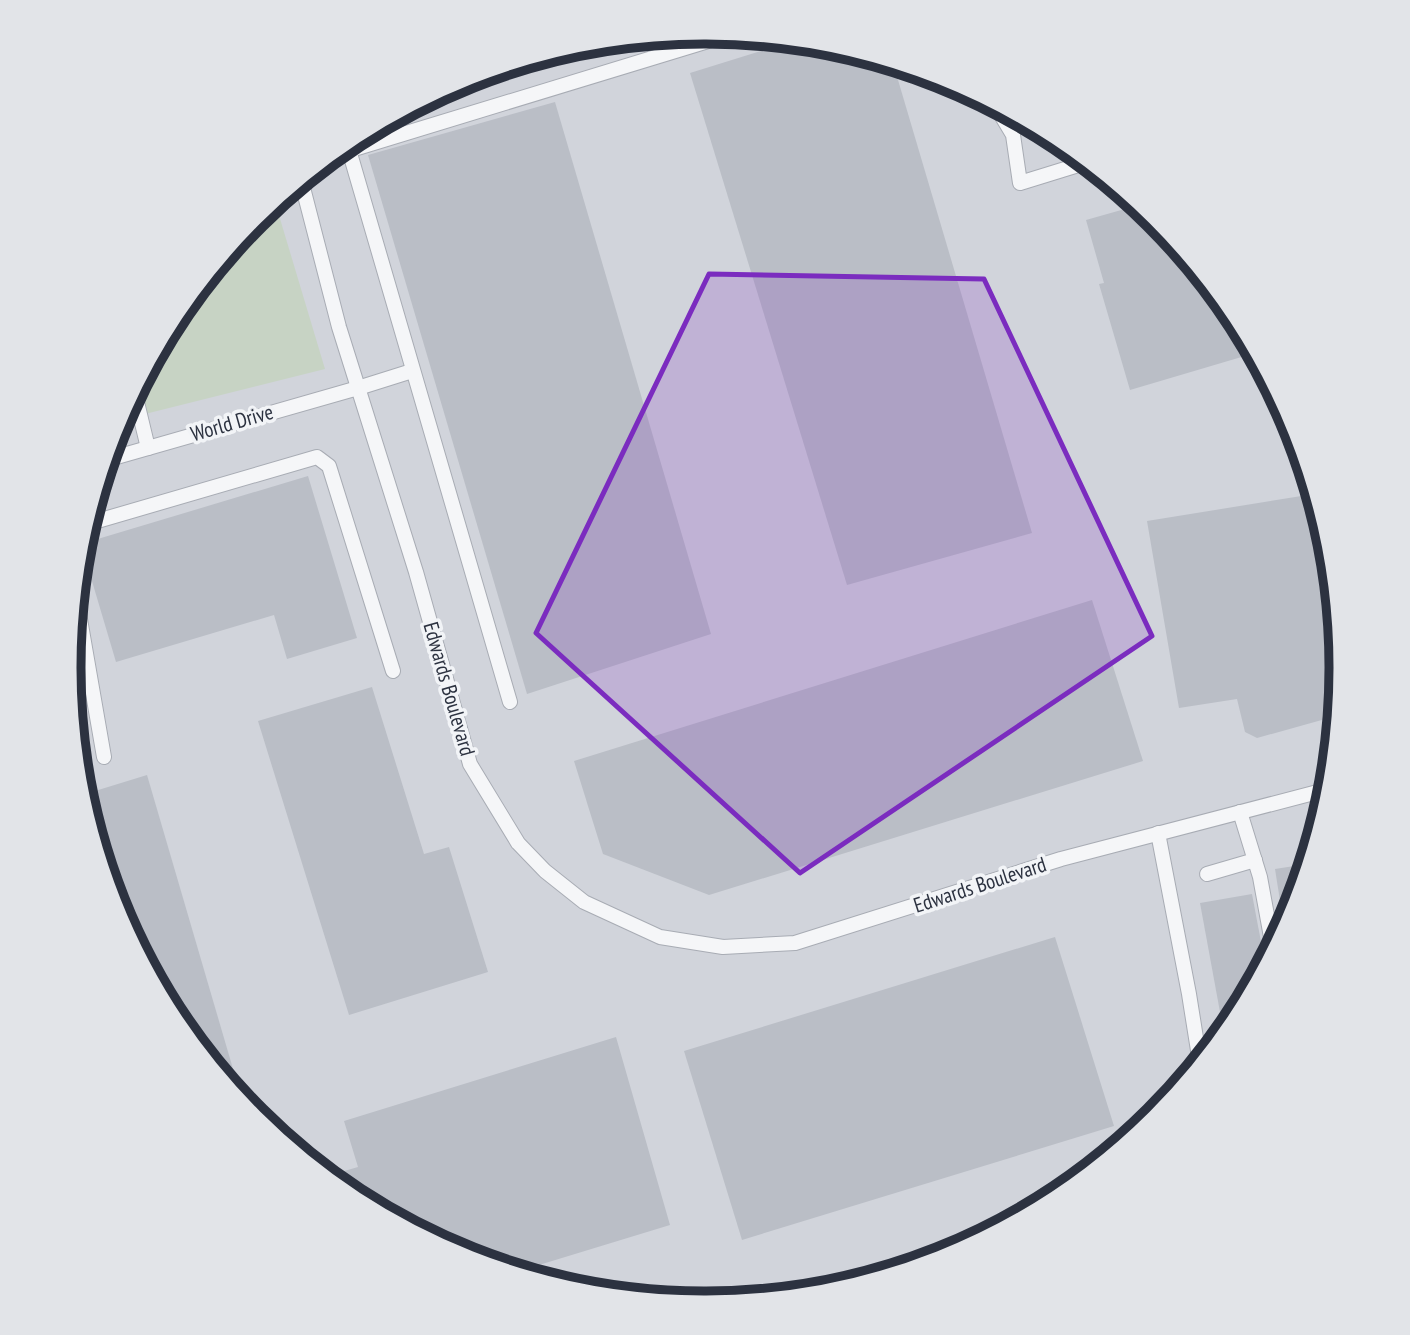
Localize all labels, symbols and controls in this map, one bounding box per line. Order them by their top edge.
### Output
street label: World Drive [187,398,276,447]
street label: Edwards Boulevard [417,619,481,759]
street label: Edwards Boulevard [910,850,1050,919]

